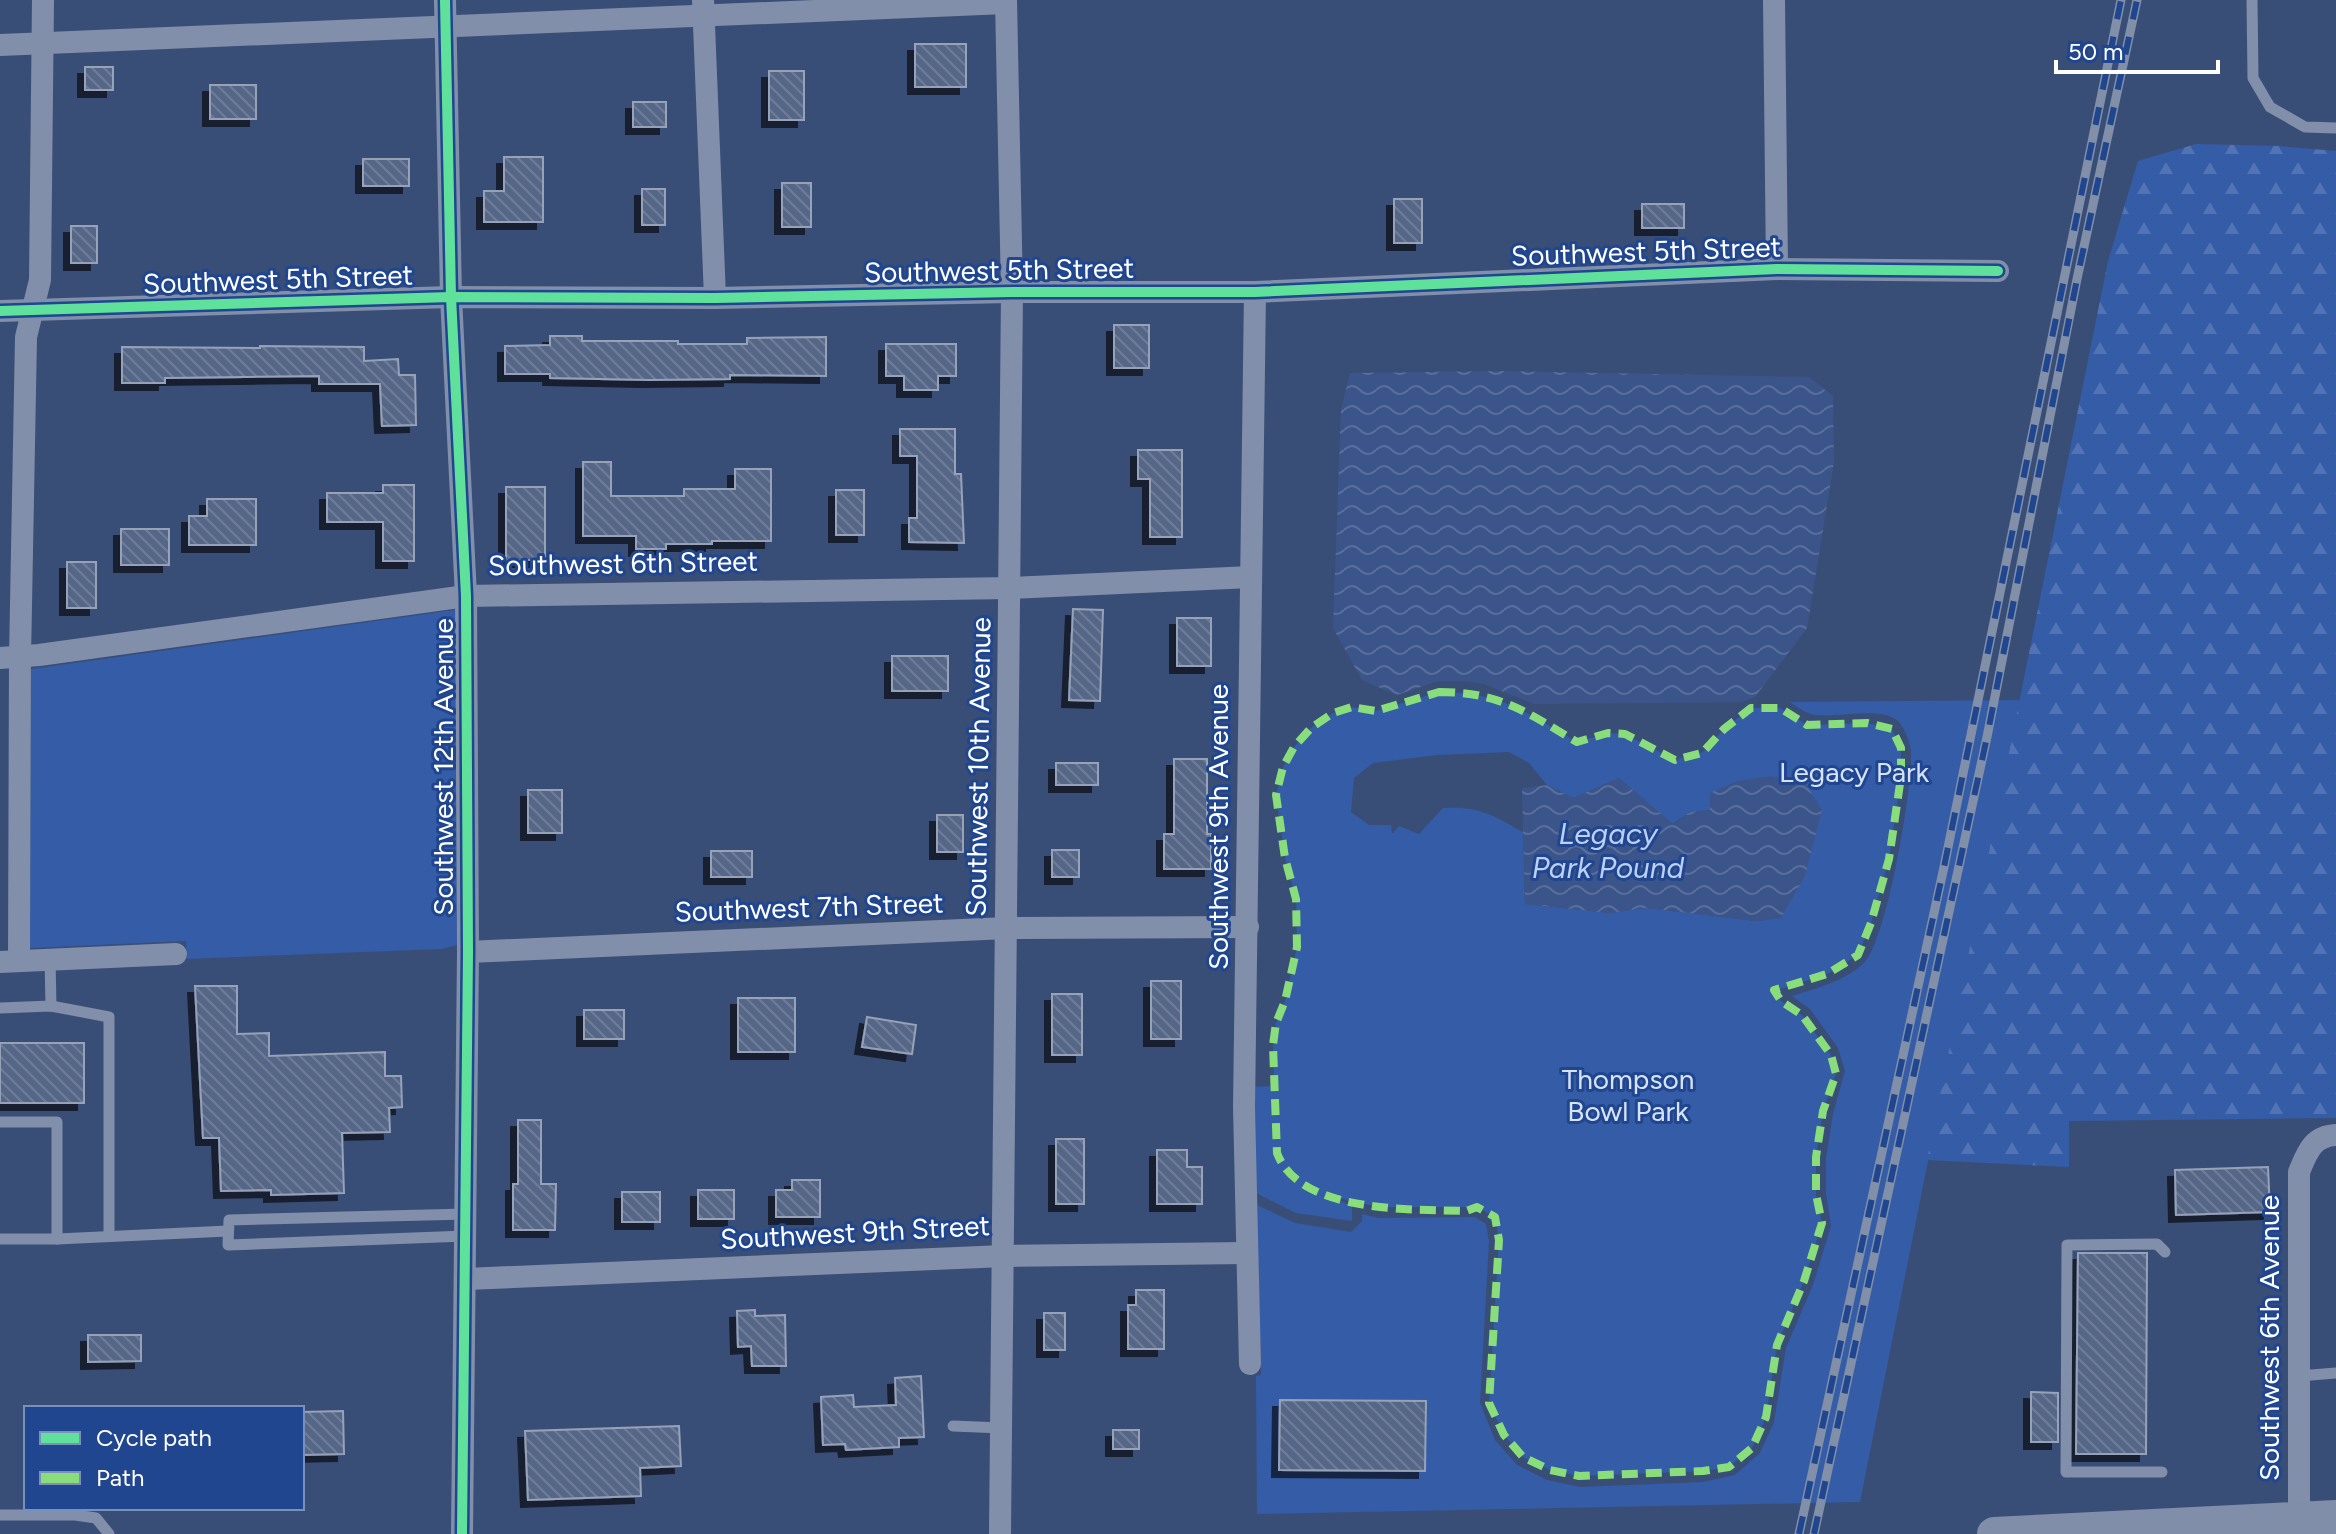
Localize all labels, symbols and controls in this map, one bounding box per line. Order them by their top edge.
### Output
scale bar [2056,24,2218,74]
text: 50 m [2068,37,2124,66]
street label: Southwest 5th Street [1510,229,1782,273]
street label: Southwest 5th Street [864,251,1134,289]
street label: Southwest 5th Street [142,257,414,301]
street label: Southwest 6th Street [488,544,758,582]
street label: Southwest 10th Avenue [958,617,998,917]
street label: Southwest 12th Avenue [426,618,460,916]
street label: Southwest 9th Avenue [1201,684,1235,970]
park label: Legacy Park [1779,755,1930,789]
water label: Legacy Park Pound [1532,815,1685,886]
street label: Southwest 7th Street [674,885,944,929]
park label: Thompson Bowl Park [1562,1062,1694,1128]
street label: Southwest 6th Avenue [2252,1195,2286,1481]
street label: Southwest 9th Street [719,1208,991,1256]
legend [24,1406,304,1510]
text: Cycle path [96,1423,212,1452]
text: Path [96,1463,144,1492]

